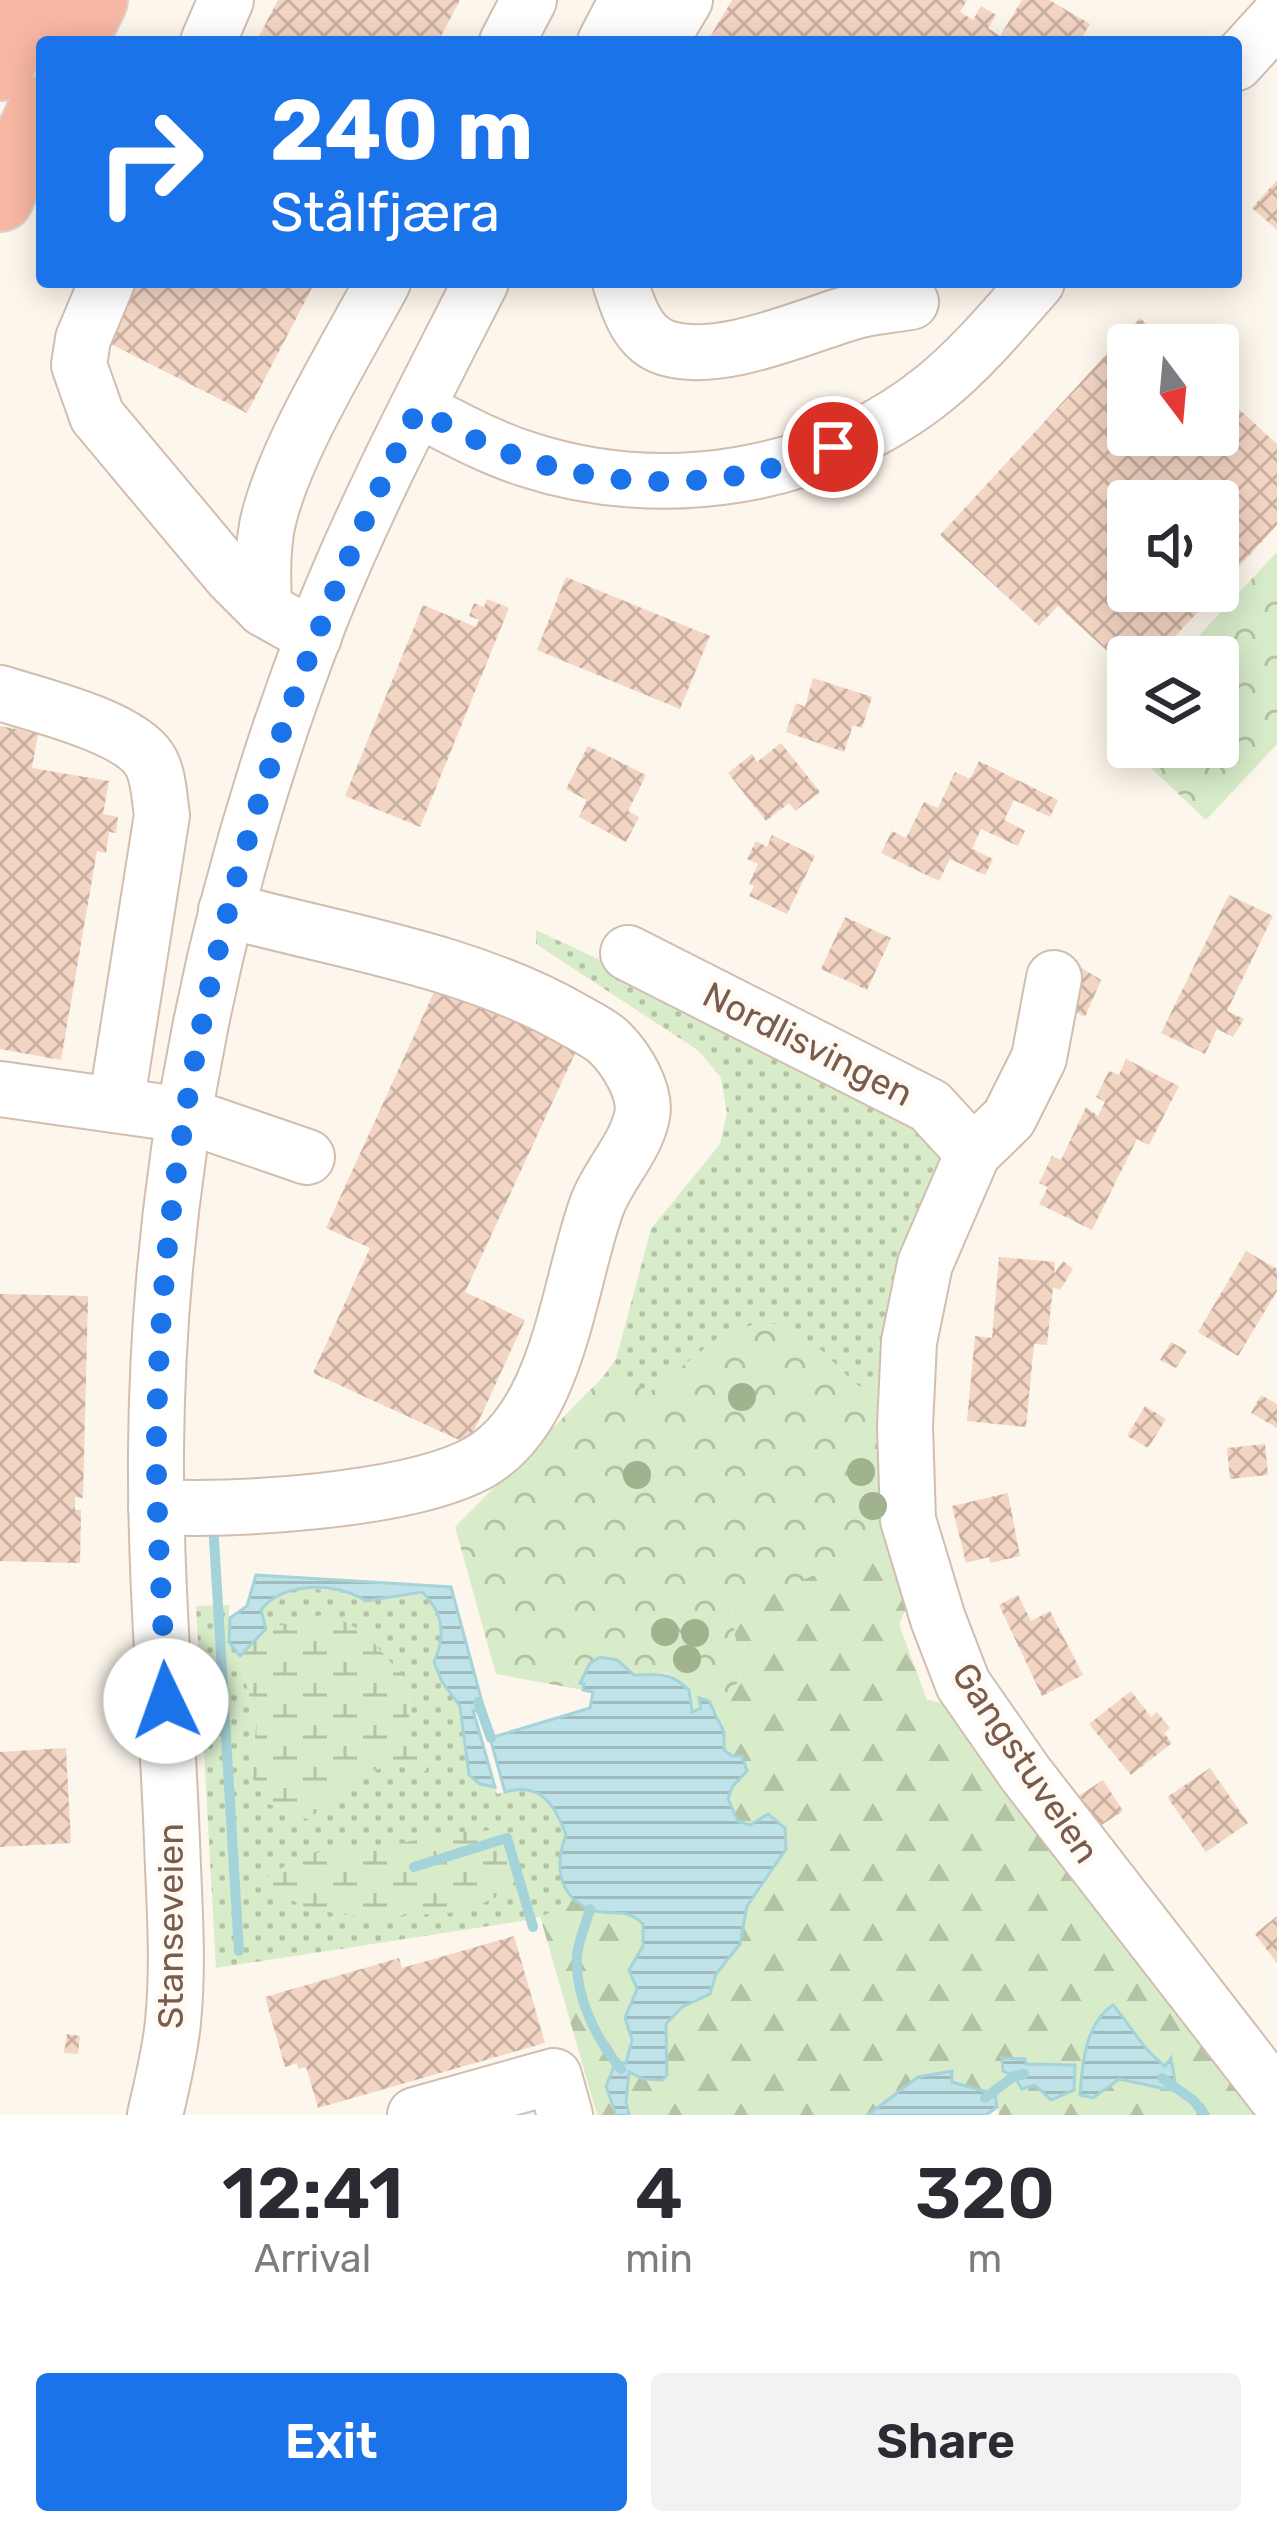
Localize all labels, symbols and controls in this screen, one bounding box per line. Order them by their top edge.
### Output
text: 240 m [270,80,534,180]
icon: right [72,84,228,240]
text: Stålfjæra [270,181,500,245]
north arrow [1107,324,1239,456]
map controls [1107,324,1239,768]
pin [782,396,884,498]
icon: arrive [800,414,866,480]
button: sound [1107,480,1239,612]
button: layers [1107,636,1239,768]
street label: Nordlisvingen [696,973,920,1115]
position arrow [103,1638,229,1764]
street label: Gangstuveien [943,1655,1109,1871]
street label: Stanseveien [149,1823,192,2029]
text: 12:41 [222,2151,403,2236]
text: 4 [635,2151,683,2236]
text: 320 [915,2151,1055,2236]
text: Arrival [254,2236,371,2282]
text: min [625,2236,693,2282]
text: m [968,2236,1002,2282]
button: Exit [36,2373,627,2511]
button: Share [651,2373,1241,2511]

